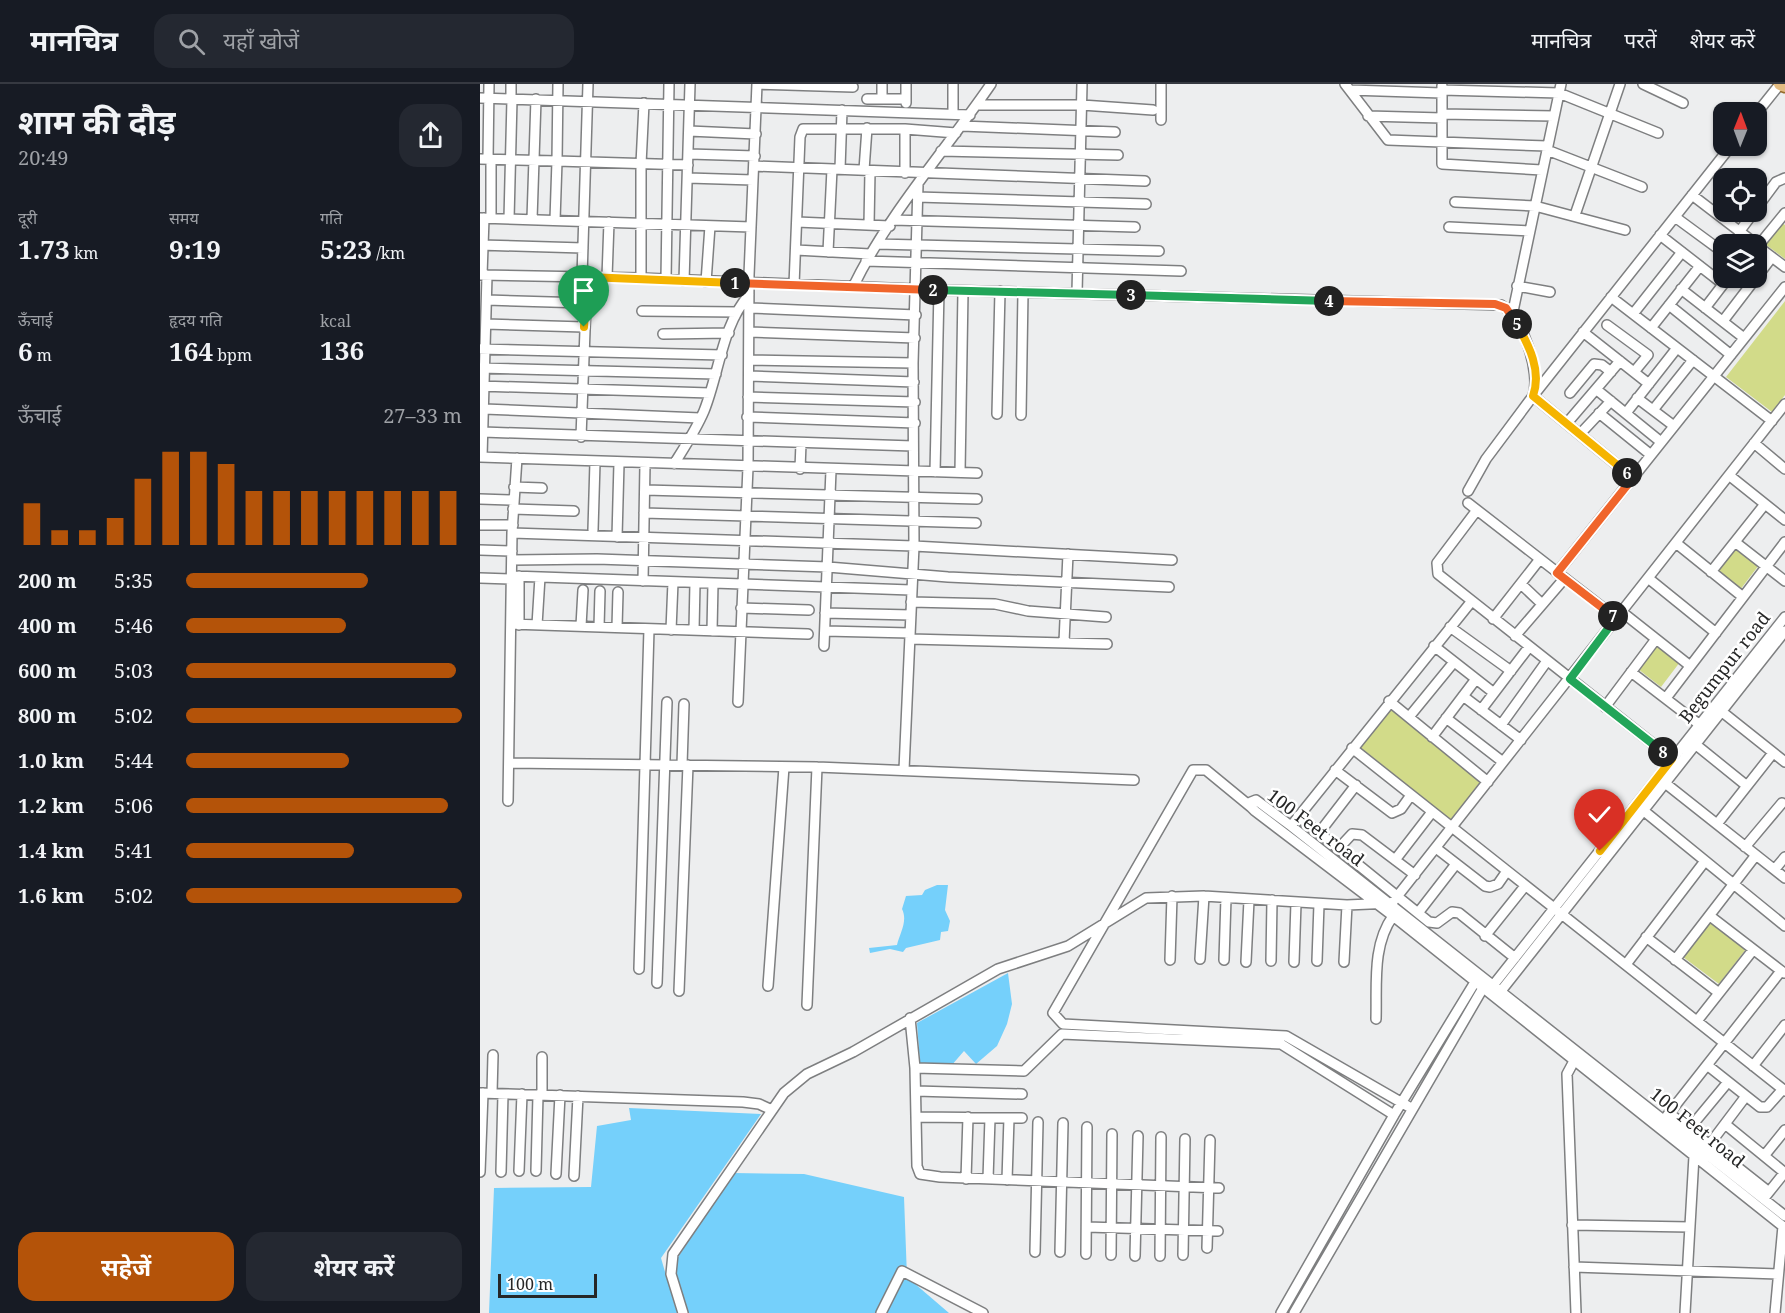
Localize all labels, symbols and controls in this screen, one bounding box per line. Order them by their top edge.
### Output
search box [154,14,574,68]
text: मानचित्र [30,21,118,59]
icon: search [175,25,208,58]
text: यहाँ खोजें [223,25,299,55]
text: मानचित्र [1531,26,1591,54]
text: परतें [1624,26,1657,54]
text: शेयर करें [1690,26,1755,54]
text: शाम की दौड़ [18,99,176,144]
north arrow [1713,102,1767,156]
map controls [1713,102,1767,288]
button: share [399,104,462,167]
text: 20:49 [18,144,68,171]
button: locate [1713,168,1767,222]
text: दूरी [18,207,37,229]
text: समय [169,207,199,229]
text: गति [320,207,342,229]
text: 1.73 [18,231,70,267]
text: 9:19 [169,231,221,267]
text: 5:23 [320,231,372,267]
button: layers [1713,234,1767,288]
text: km [70,242,98,264]
text: /km [372,242,405,264]
pin [558,265,609,327]
pin: 1 [720,268,750,298]
text: 1 [730,272,740,294]
icon: arrive [567,274,600,307]
pin: 2 [918,275,948,305]
text: 2 [928,279,938,301]
pin: 3 [1116,280,1146,310]
text: 3 [1126,284,1136,306]
pin: 4 [1314,286,1344,316]
text: 4 [1324,290,1334,312]
text: ऊँचाई [18,309,53,331]
text: हृदय गति [169,309,222,331]
pin: 5 [1502,309,1532,339]
text: kcal [320,310,351,332]
text: 5 [1512,313,1522,335]
text: 136 [320,332,364,368]
text: 6 [18,333,33,369]
text: 164 [169,333,213,369]
text: m [33,344,52,366]
text: bpm [213,344,252,366]
text: ऊँचाई [18,402,61,429]
text: 27–33 m [383,402,462,429]
pin: 6 [1612,458,1642,488]
text: 6 [1622,462,1632,484]
text: 200 m [18,567,77,594]
text: 5:35 [114,567,153,594]
pin: 7 [1598,601,1628,631]
text: 7 [1608,605,1618,627]
street label: Begumpur road [1673,606,1775,728]
text: 400 m [18,612,77,639]
text: 5:46 [114,612,153,639]
text: 600 m [18,657,77,684]
text: 5:03 [114,657,153,684]
text: 800 m [18,702,77,729]
text: 5:02 [114,702,153,729]
pin: 8 [1648,737,1678,767]
text: 8 [1658,741,1668,763]
text: 1.0 km [18,747,84,774]
text: 5:44 [114,747,153,774]
street label: 100 Feet road [1263,783,1369,871]
pin [1574,789,1625,851]
text: 1.2 km [18,792,84,819]
text: 5:06 [114,792,153,819]
icon: check [1583,798,1616,831]
text: 1.4 km [18,837,84,864]
text: 5:41 [114,837,153,864]
text: 1.6 km [18,882,84,909]
text: 5:02 [114,882,153,909]
street label: 100 Feet road [1646,1081,1750,1173]
button: सहेजें [18,1232,234,1301]
button: शेयर करें [246,1232,462,1301]
scale bar [498,1271,597,1298]
text: 100 m [507,1273,553,1295]

